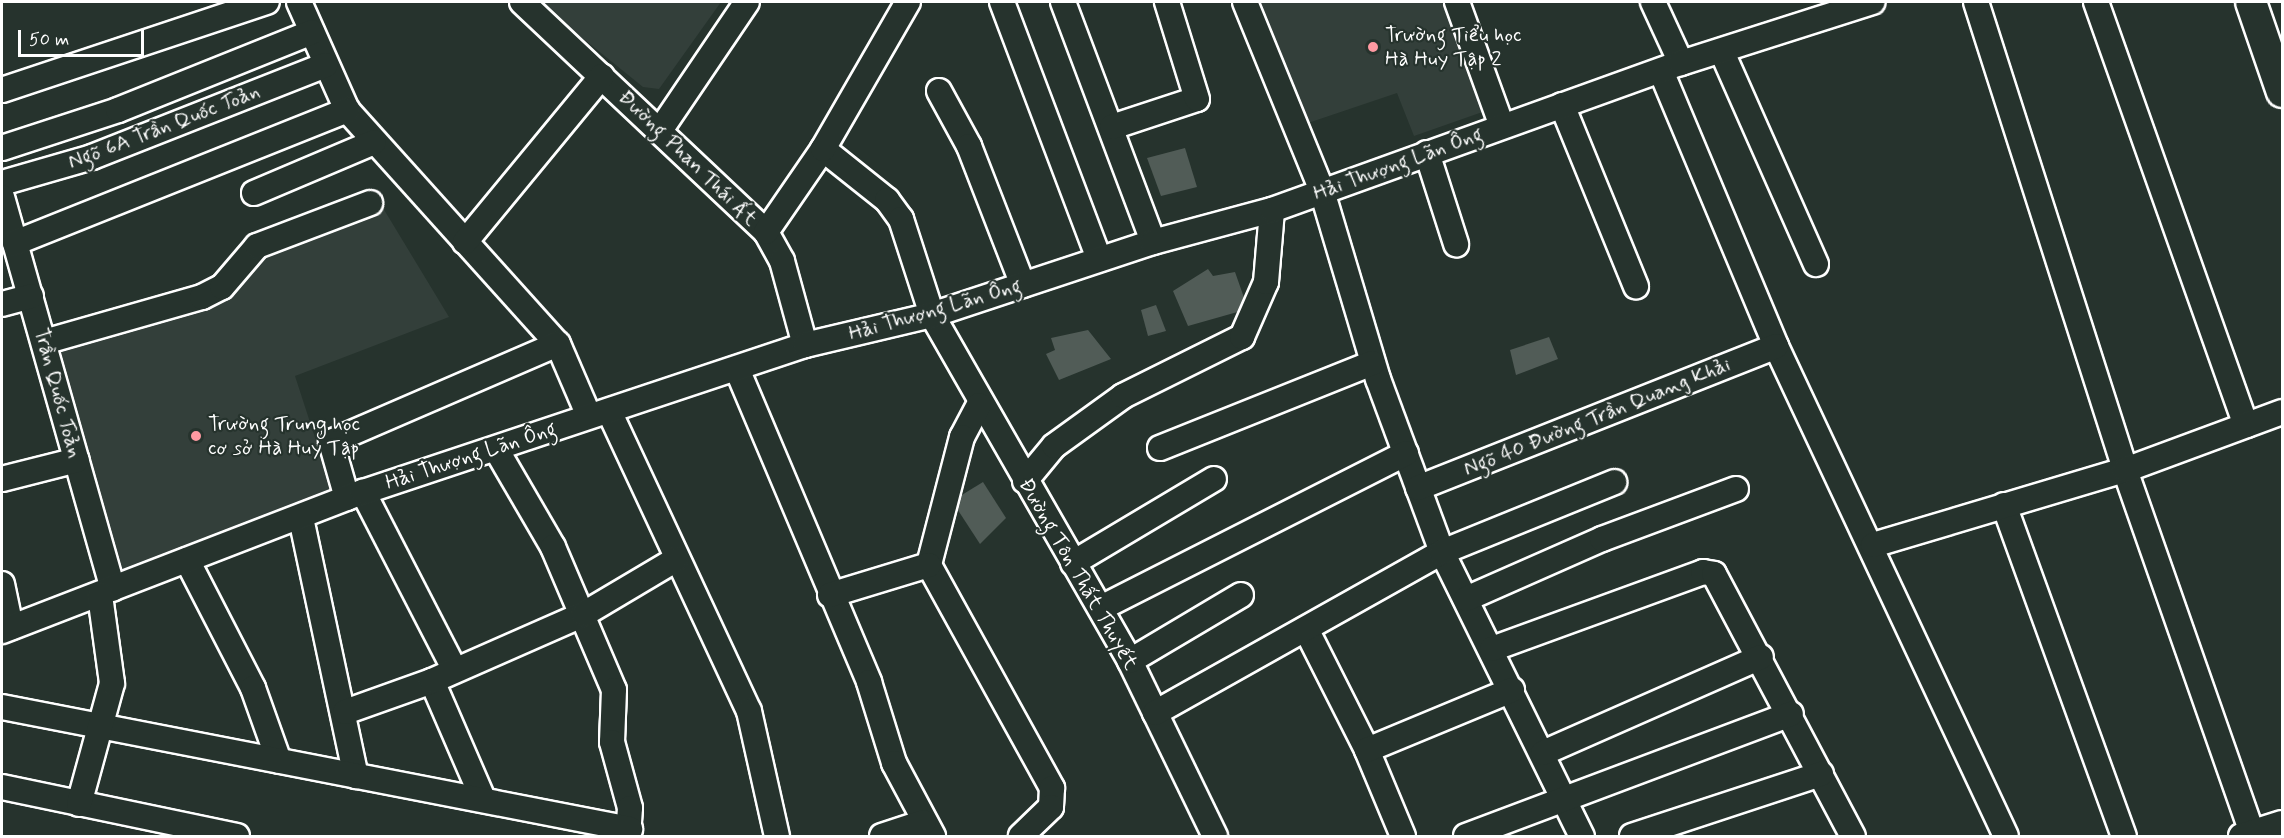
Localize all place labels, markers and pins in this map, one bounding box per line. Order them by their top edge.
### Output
place label: Trường Tiểu học Hà Huy Tập 2 [1385,22,1519,72]
marker: Trường Tiểu học Hà Huy Tập 2 [1366,40,1380,54]
place label: Trường Trung học cơ sở Hà Huy Tập [208,411,362,461]
marker: Trường Trung học cơ sở Hà Huy Tập [189,429,203,443]

